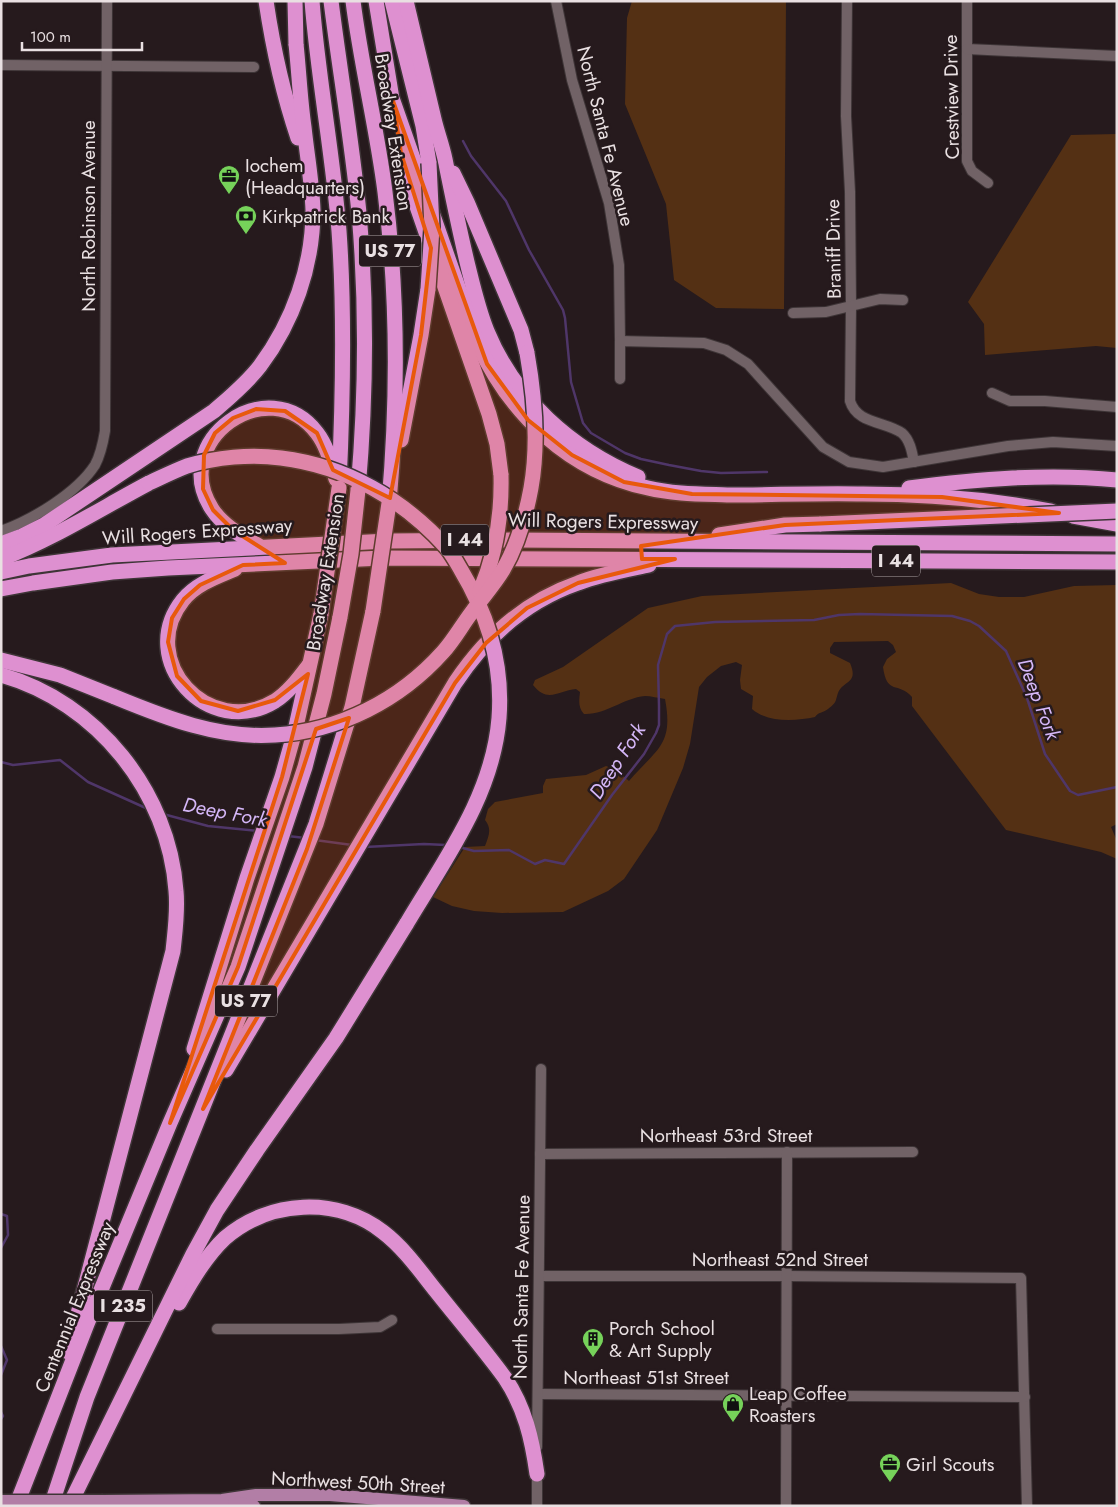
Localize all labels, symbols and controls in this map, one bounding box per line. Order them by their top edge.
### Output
scale bar [22,20,142,52]
text: 100 m [30,26,71,48]
street label: Crestview Drive [937,34,966,160]
street label: North Santa Fe Avenue [570,43,641,229]
street label: Broadway Extension [368,51,419,213]
street label: North Robinson Avenue [75,120,102,312]
place label: Iochem (Headquarters) [245,152,365,201]
office icon: Iochem (Headquarters) [217,164,241,195]
street label: Braniff Drive [819,199,848,299]
place label: Kirkpatrick Bank [262,203,390,230]
bank icon: Kirkpatrick Bank [234,204,258,235]
road number: US 77 [359,236,421,266]
street label: Broadway Extension [300,491,351,653]
street label: Will Rogers Expressway [508,506,699,537]
street label: Will Rogers Expressway [101,511,294,552]
road number: I 44 [441,524,489,556]
road number: I 44 [872,546,920,576]
water label: Deep Fork [1010,654,1068,745]
water label: Deep Fork [582,716,654,805]
water label: Deep Fork [180,790,271,835]
road number: US 77 [215,986,277,1016]
street label: Northeast 53rd Street [640,1122,813,1149]
street label: North Santa Fe Avenue [506,1194,537,1379]
street label: Centennial Expressway [28,1217,121,1397]
street label: Northeast 52nd Street [692,1246,869,1273]
road number: I 235 [94,1290,152,1322]
place label: Porch School & Art Supply [609,1315,715,1364]
building icon: Porch School & Art Supply [581,1327,605,1358]
street label: Northeast 51st Street [563,1364,729,1391]
place label: Leap Coffee Roasters [749,1380,847,1429]
shop icon: Leap Coffee Roasters [721,1392,745,1423]
place label: Girl Scouts [906,1451,995,1478]
office icon: Girl Scouts [878,1452,902,1483]
street label: Northwest 50th Street [270,1464,446,1501]

